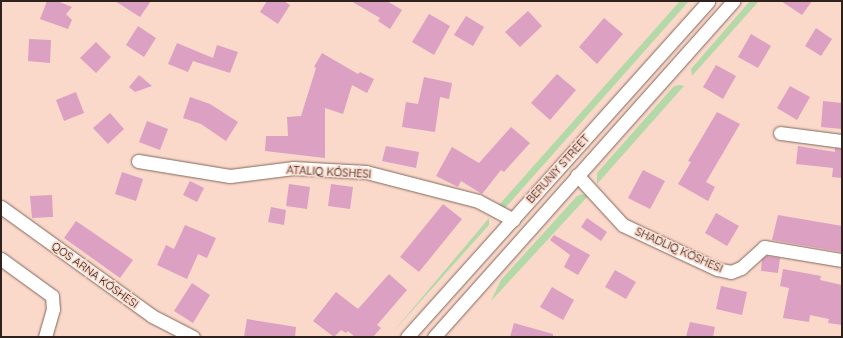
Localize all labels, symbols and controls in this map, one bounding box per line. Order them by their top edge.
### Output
street label: BERUNIY STREET [524,132,592,206]
street label: ATALIQ KÓSHESI [286,163,372,181]
street label: SHADLIQ KÓSHESI [633,225,725,275]
street label: QOS ARNA KÓSHESI [49,239,141,311]

